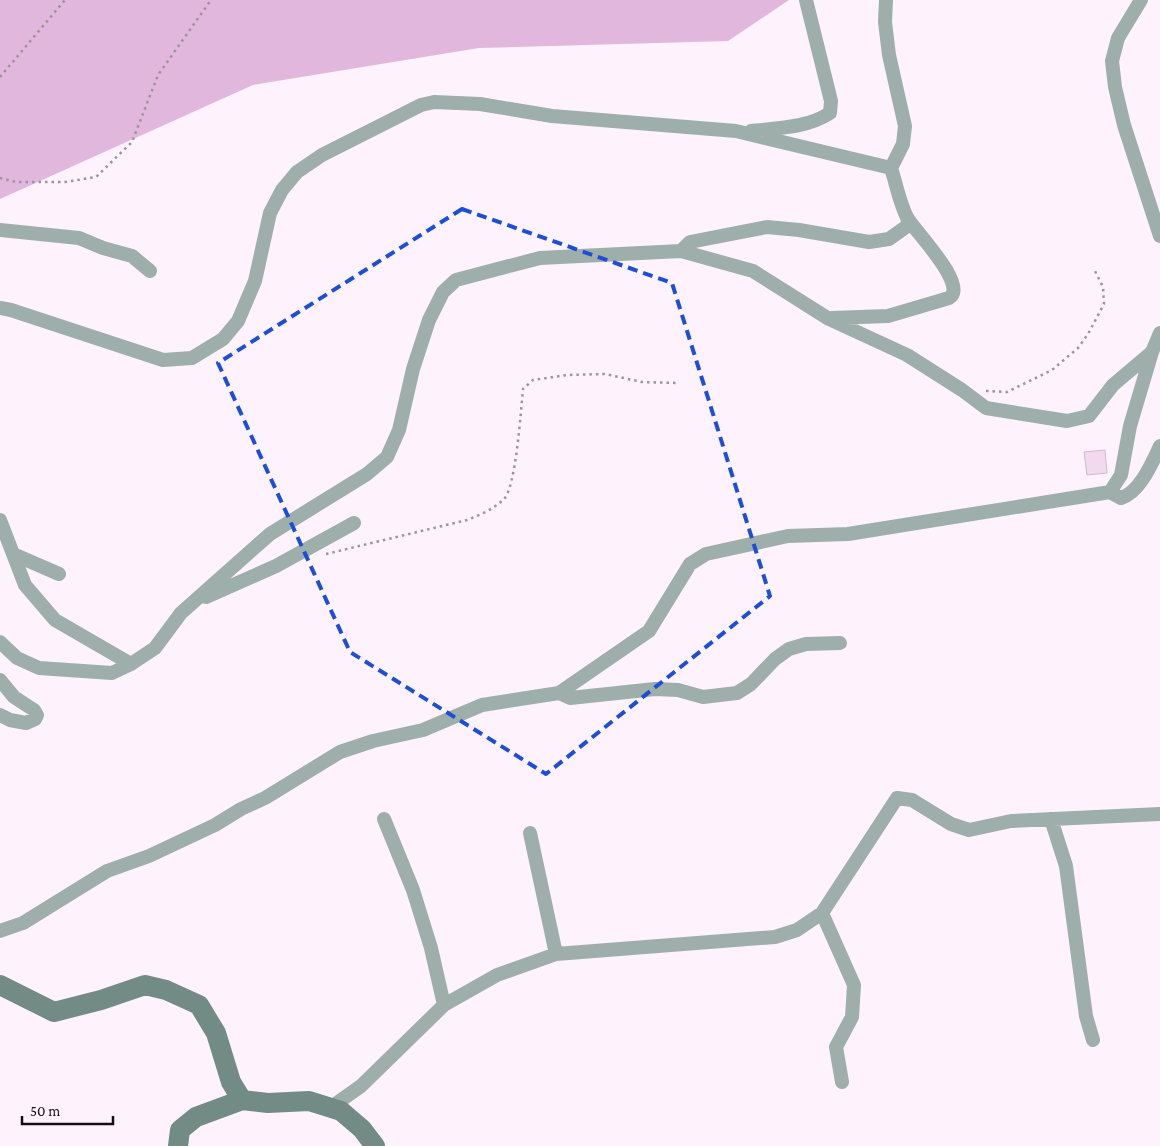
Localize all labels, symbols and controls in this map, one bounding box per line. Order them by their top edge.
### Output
scale bar [22,1094,114,1126]
text: 50 m [30,1103,60,1119]

